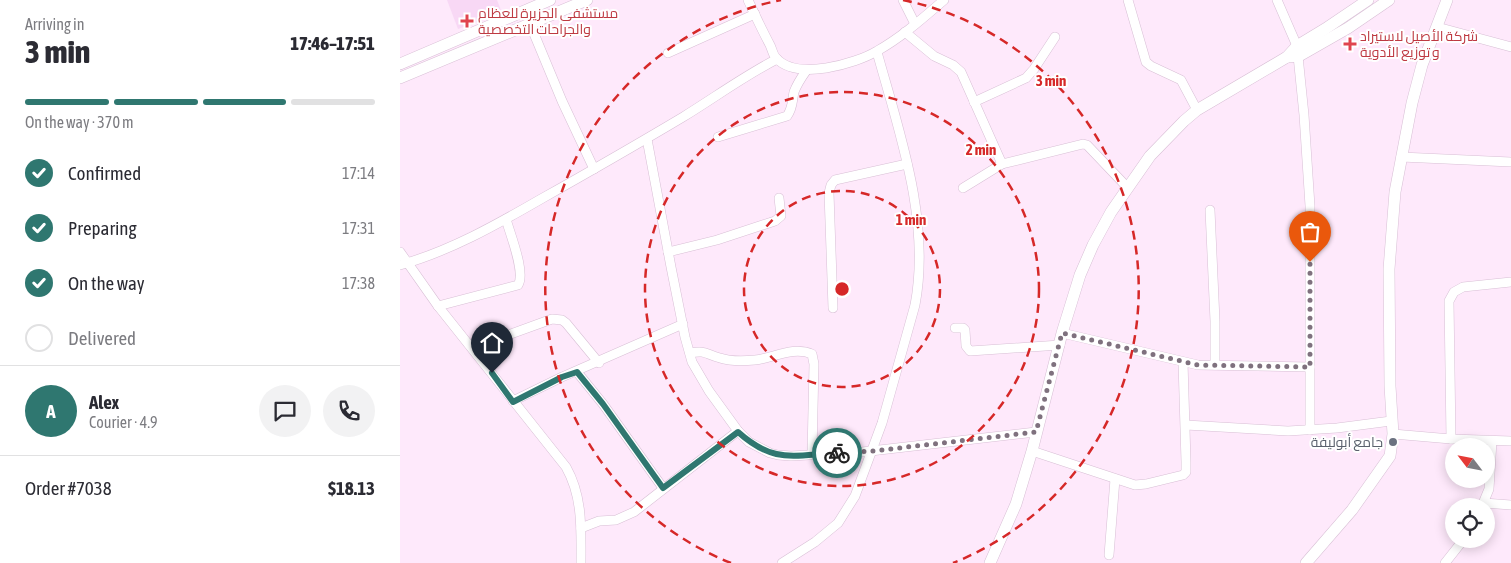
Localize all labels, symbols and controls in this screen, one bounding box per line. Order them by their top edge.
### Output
place label: مستشفى الجزيرة للعظام والجراحات التخصصية [478,5,618,37]
marker: مستشفى الجزيرة للعظام والجراحات التخصصية [460,14,474,28]
text: Arriving in [25,15,85,33]
place label: شركة الأصيل لاستيراد و توزيع الأدوية [1360,28,1478,61]
text: 17:46–17:51 [290,32,375,54]
text: 3 min [25,33,90,70]
marker: شركة الأصيل لاستيراد و توزيع الأدوية [1344,38,1356,50]
text: 3 min [1036,72,1066,89]
text: On the way · 370 m [25,113,134,131]
text: 2 min [966,141,996,158]
icon: check [25,159,53,187]
text: Confirmed [68,162,141,184]
text: 17:14 [342,164,375,182]
text: 1 min [896,211,926,228]
pin [1289,211,1331,262]
icon: check [25,214,53,242]
text: Preparing [68,217,137,239]
icon: bag [1296,218,1324,246]
text: 17:31 [342,219,375,237]
icon: check [25,269,53,297]
text: On the way [68,272,145,294]
text: 17:38 [342,274,375,292]
centre of rings [833,280,851,298]
pin [471,322,513,373]
text: Delivered [68,327,136,349]
icon: home [478,329,506,357]
button: chat [259,385,311,437]
button: phone [323,385,375,437]
text: Alex [89,391,119,413]
text: A [46,400,56,422]
text: Courier · 4.9 [89,413,158,431]
courier [812,428,862,478]
place label: جامع أبوليفة [1311,433,1383,451]
marker: جامع أبوليفة [1387,436,1399,448]
north arrow [1445,438,1495,488]
map controls [1445,438,1495,548]
icon: bike [823,439,851,467]
text: Order #7038 [25,477,112,499]
text: $18.13 [328,477,375,499]
button: locate [1445,498,1495,548]

